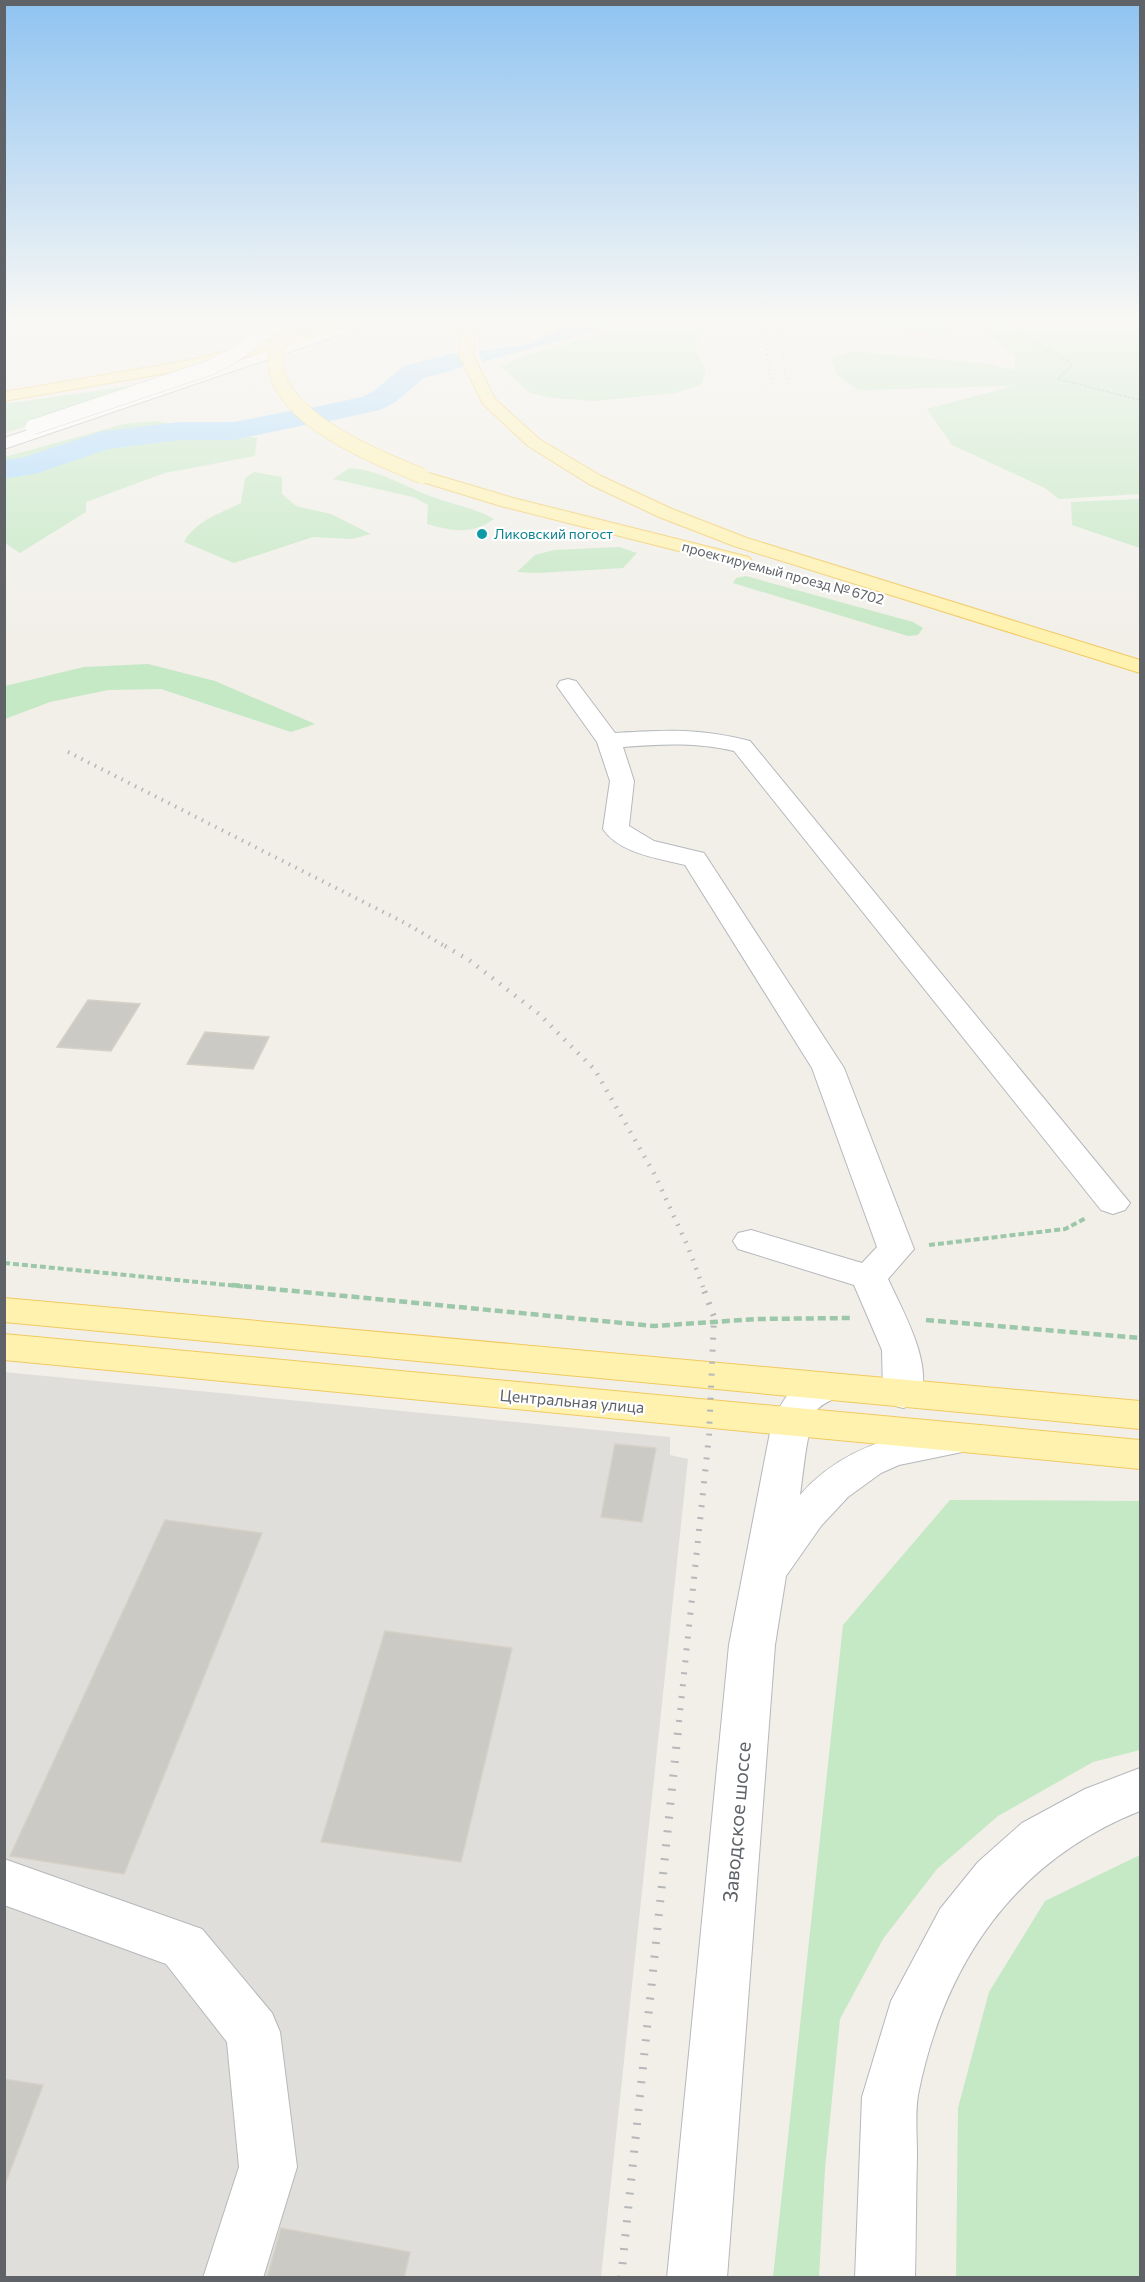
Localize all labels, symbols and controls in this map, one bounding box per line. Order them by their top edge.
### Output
place label: Ликовский погост [494,525,613,542]
marker: Ликовский погост [475,527,489,541]
street label: проектируемый проезд № 6702 [680,537,886,608]
street label: Центральная улица [499,1385,645,1416]
street label: Заводское шоссе [717,1741,755,1903]

